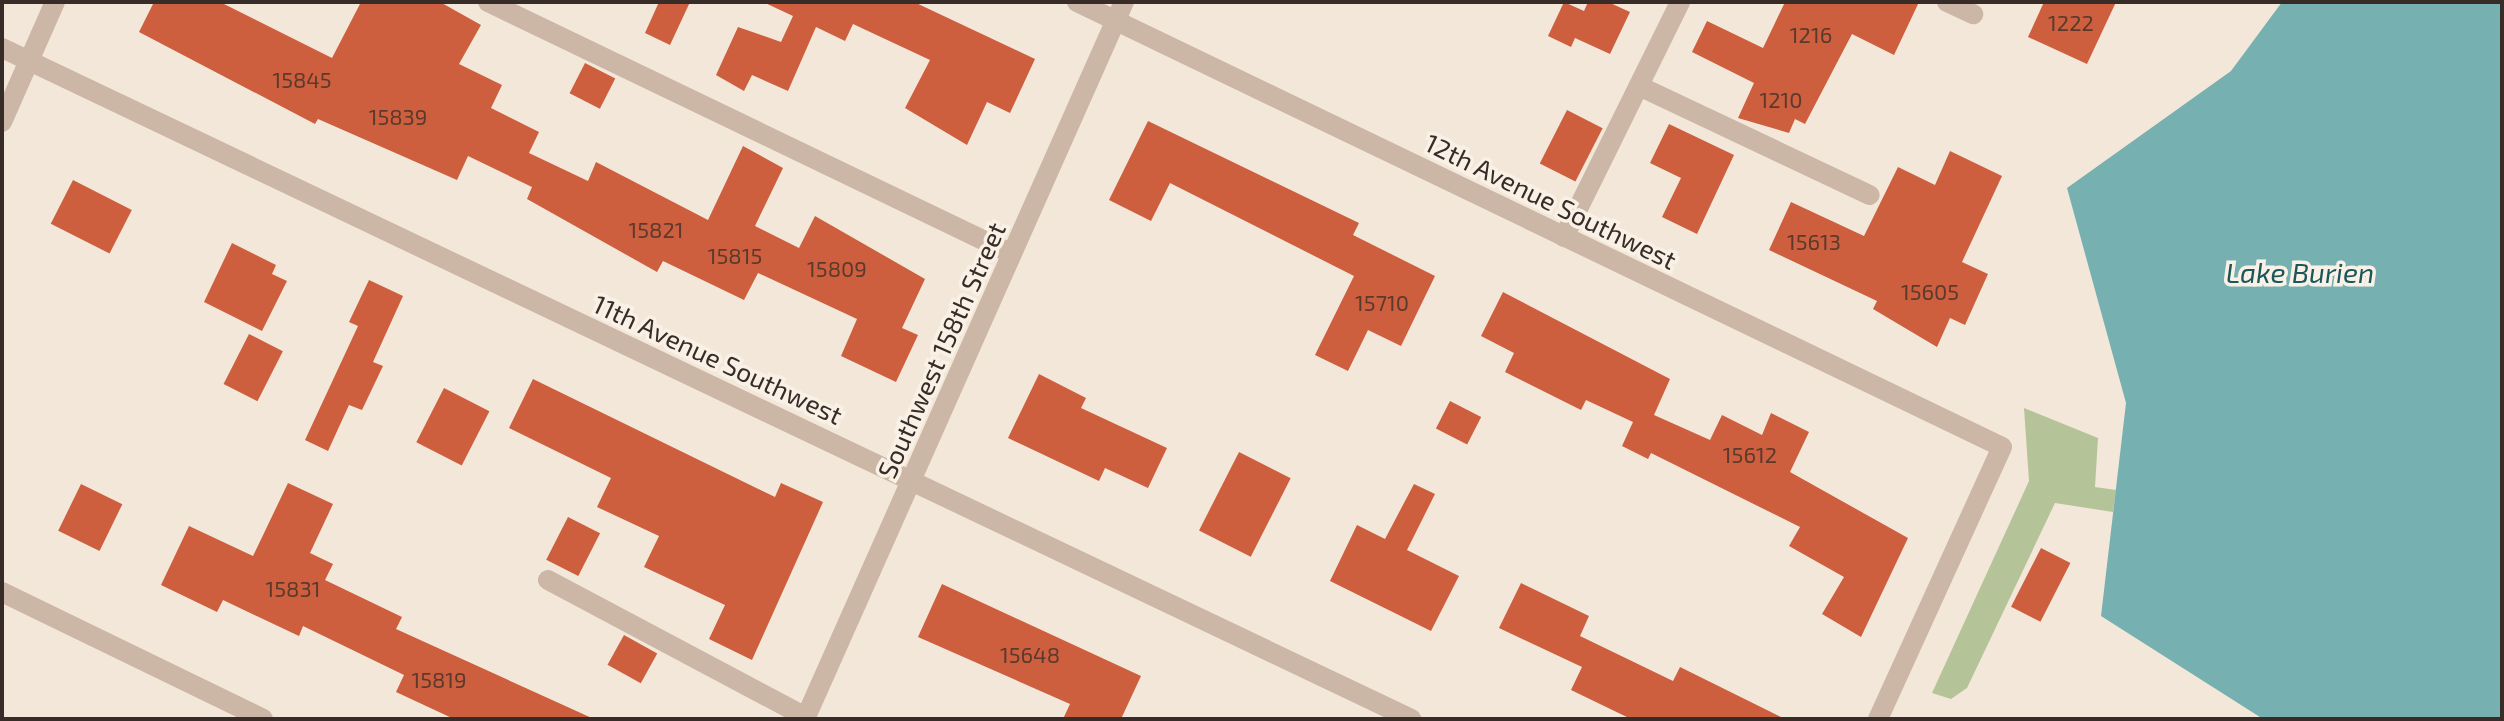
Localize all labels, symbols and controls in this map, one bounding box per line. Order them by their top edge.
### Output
house number: 1222 [2048,10,2094,36]
house number: 1216 [1790,22,1832,48]
house number: 15845 [272,67,332,93]
house number: 1210 [1759,87,1803,113]
house number: 15839 [369,104,427,130]
street label: 12th Avenue Southwest [1420,126,1682,276]
house number: 15821 [628,217,684,243]
street label: Southwest 158th Street [871,217,1011,483]
house number: 15613 [1787,229,1841,255]
house number: 15815 [708,243,762,269]
water label: Lake Burien [2226,255,2374,289]
house number: 15809 [807,256,867,282]
house number: 15605 [1901,279,1959,305]
street label: 11th Avenue Southwest [588,287,848,431]
house number: 15710 [1355,290,1409,316]
house number: 15612 [1723,442,1777,468]
house number: 15831 [266,576,320,602]
house number: 15648 [1000,642,1060,668]
house number: 15819 [411,667,467,693]

